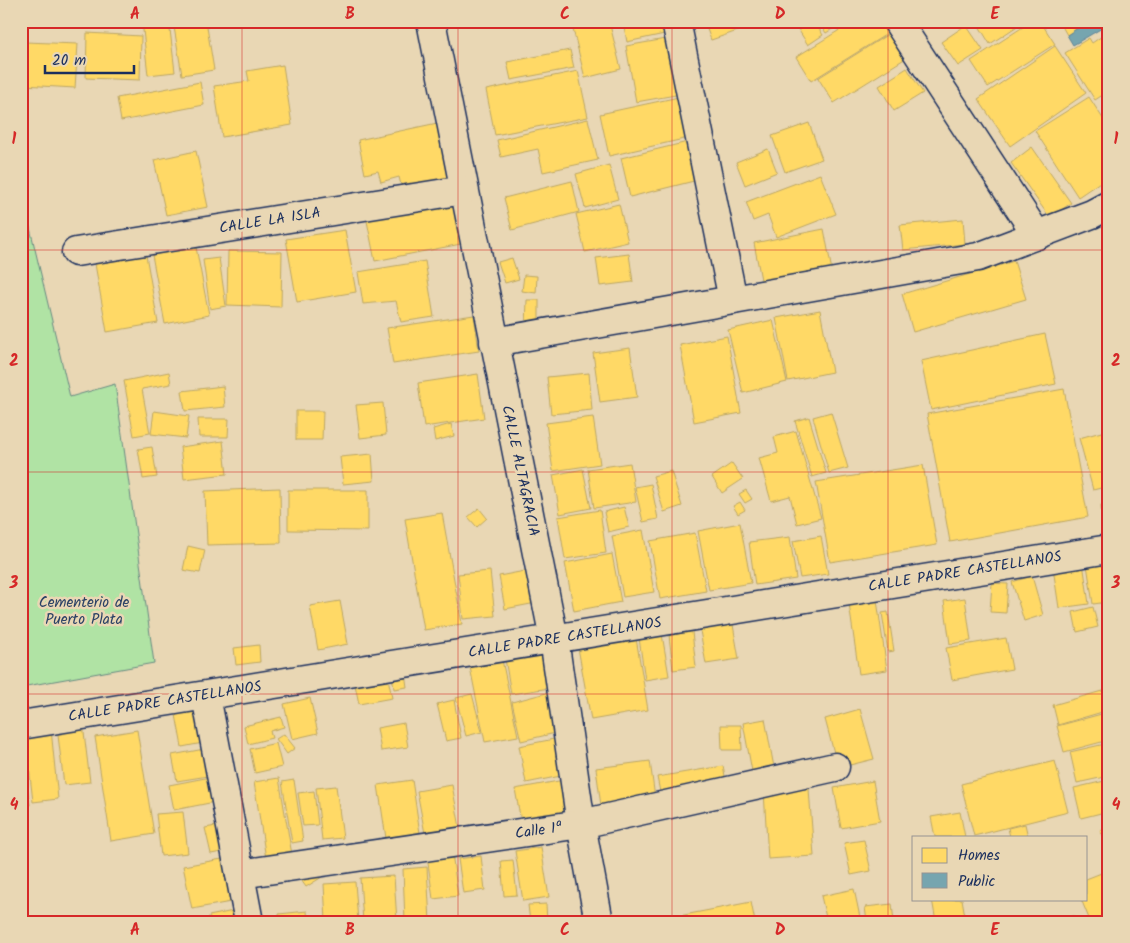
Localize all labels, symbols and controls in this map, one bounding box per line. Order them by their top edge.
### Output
text: A [130,2,140,27]
text: B [345,2,355,27]
text: C [560,2,570,27]
text: D [775,2,786,27]
text: E [991,2,1001,27]
scale bar [45,42,134,74]
text: 20 m [52,49,86,73]
text: 1 [12,127,17,152]
text: 1 [1114,127,1119,152]
street label: CALLE LA ISLA [217,201,323,241]
text: 2 [9,349,19,374]
text: 2 [1111,349,1121,374]
street label: CALLE ALTAGRACIA [494,403,546,539]
street label: CALLE PADRE CASTELLANOS [867,545,1063,599]
text: 3 [9,571,19,596]
text: 3 [1111,571,1121,596]
park label: Cementerio de Puerto Plata [39,591,130,632]
street label: CALLE PADRE CASTELLANOS [467,611,663,665]
street label: CALLE PADRE CASTELLANOS [67,675,263,729]
text: 4 [10,793,19,818]
text: 4 [1112,793,1121,818]
street label: Calle 1ª [514,816,564,846]
legend [912,836,1088,900]
text: Homes [958,844,1001,868]
text: Public [958,870,995,894]
text: A [130,918,140,943]
text: B [345,918,355,943]
text: C [560,918,570,943]
text: D [775,918,786,943]
text: E [991,918,1001,943]

